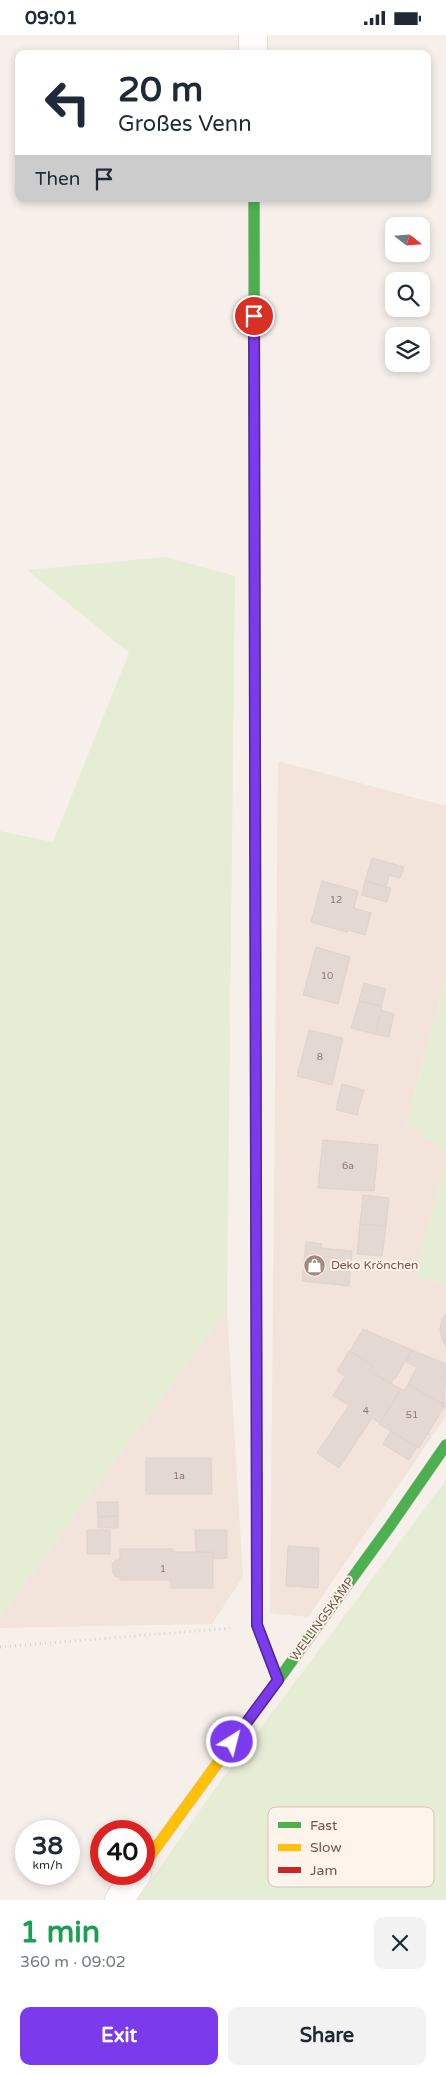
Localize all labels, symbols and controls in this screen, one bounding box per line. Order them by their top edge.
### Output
text: 09:01 [25,7,78,29]
text: 20 m [118,69,203,111]
icon: left [35,70,100,135]
text: Großes Venn [118,111,252,137]
icon: arrive [90,165,118,193]
text: Then [35,168,80,190]
north arrow [385,217,430,263]
map controls [385,217,430,372]
button: search [385,272,430,317]
pin [233,295,275,337]
icon: arrive [240,302,268,330]
button: layers [385,327,430,372]
house number: 12 [330,894,342,906]
house number: 10 [321,970,333,982]
house number: 8 [317,1051,323,1063]
house number: 6a [342,1160,354,1172]
shop icon: Deko Krönchen [303,1253,327,1277]
place label: Deko Krönchen [331,1258,418,1272]
house number: 4 [363,1405,369,1417]
house number: 51 [406,1409,418,1421]
house number: 1a [173,1470,185,1482]
house number: 1 [160,1563,166,1575]
street label: WELLINGSKAMP [287,1575,357,1663]
position arrow [205,1715,257,1767]
legend [268,1807,434,1887]
text: Fast [310,1817,338,1834]
speed limit sign: 40 [90,1820,155,1885]
text: 38 [32,1831,63,1861]
text: Slow [310,1839,342,1856]
text: km/h [32,1858,63,1872]
text: Jam [310,1862,337,1879]
text: 1 min [20,1914,100,1951]
button: close [374,1917,426,1969]
text: 360 m · 09:02 [20,1952,126,1972]
button: Exit [20,2007,218,2065]
button: Share [228,2007,426,2065]

